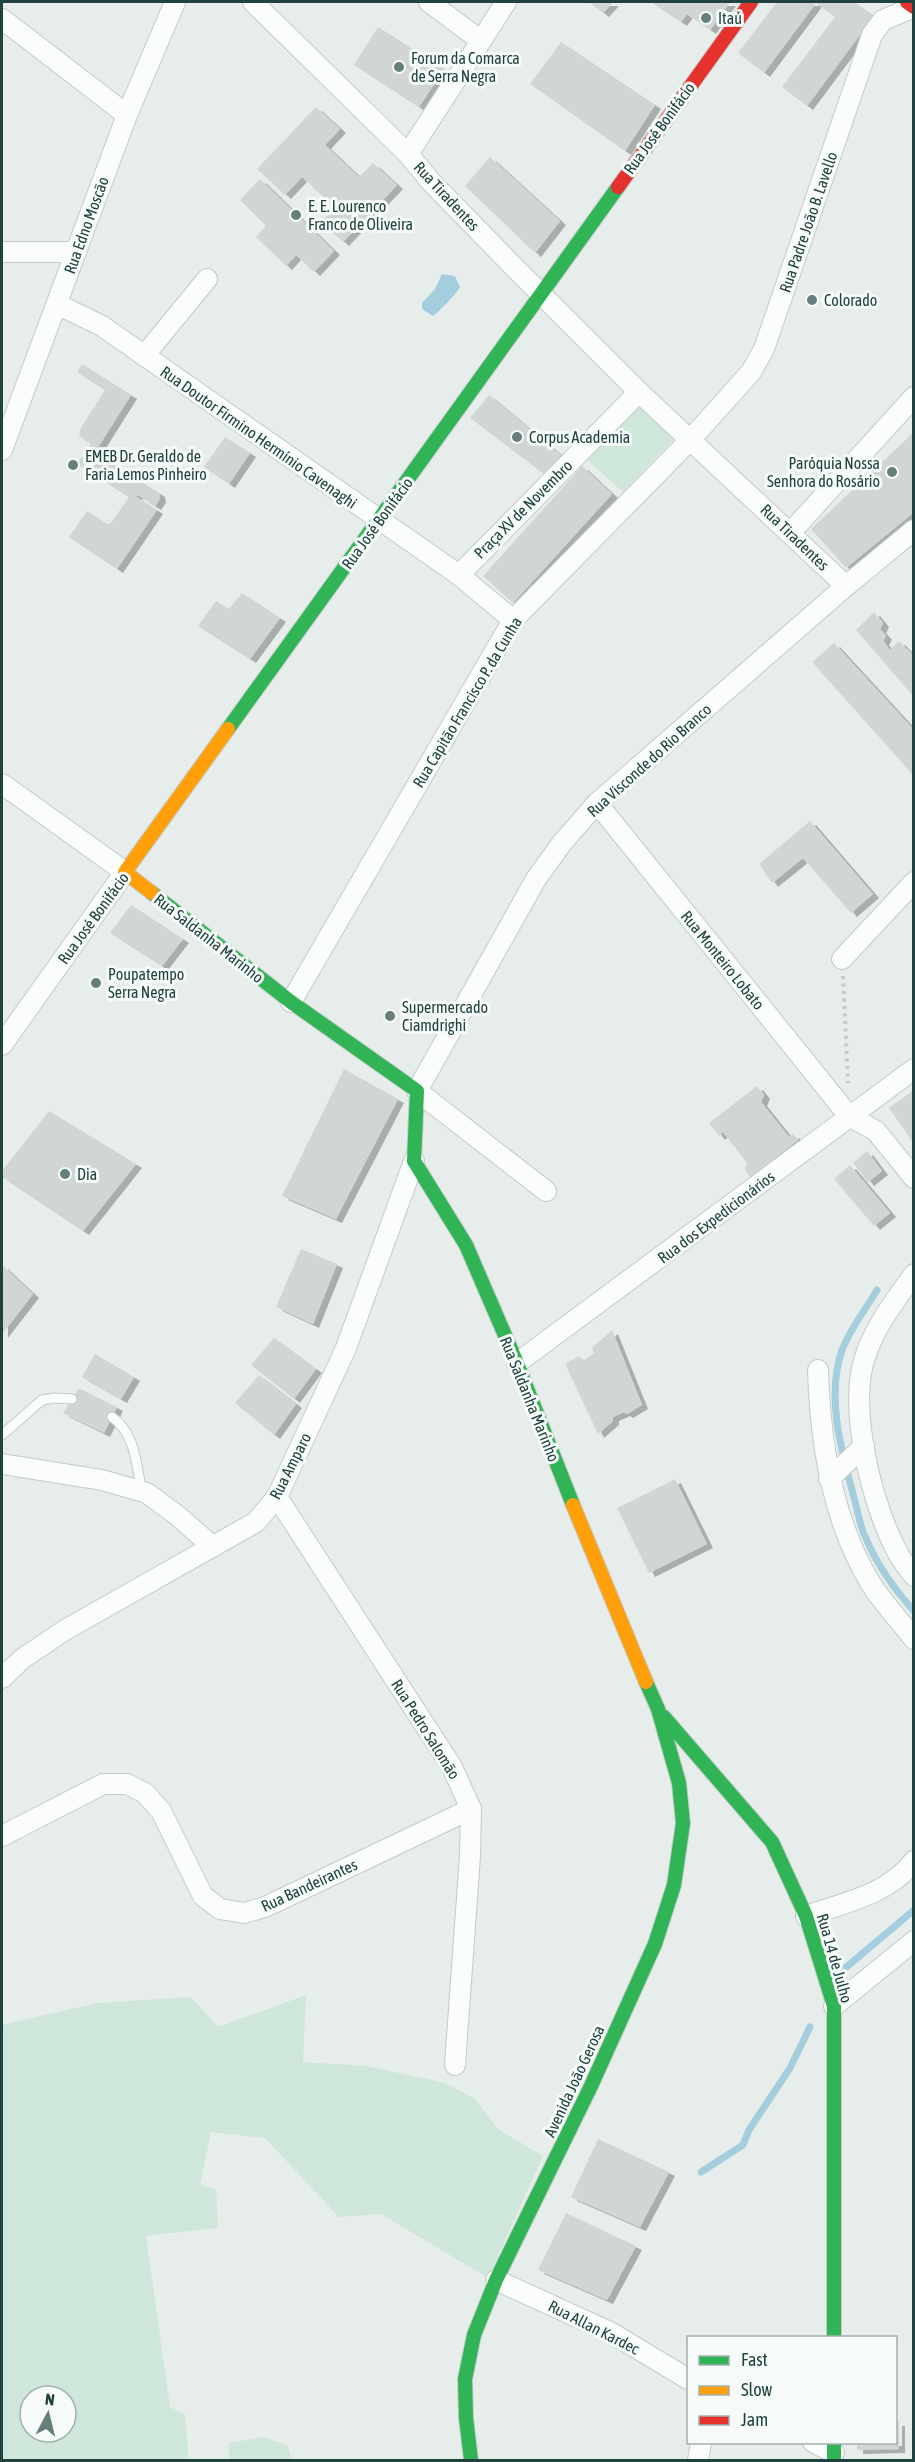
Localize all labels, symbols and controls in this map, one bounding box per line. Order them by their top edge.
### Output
place label: Itaú [718,9,742,27]
marker: Itaú [699,11,713,25]
place label: Forum da Comarca de Serra Negra [411,49,520,86]
marker: Forum da Comarca de Serra Negra [392,60,406,74]
street label: Rua José Bonifácio [620,79,698,177]
street label: Rua Padre João B. Lavello [775,149,841,295]
street label: Rua Tiradentes [411,158,484,234]
street label: Rua Edno Moscão [60,174,112,276]
place label: E. E. Lourenco Franco de Oliveira [308,197,413,233]
marker: E. E. Lourenco Franco de Oliveira [289,208,303,222]
place label: Colorado [824,291,877,309]
marker: Colorado [805,293,819,307]
street label: Rua Doutor Firmino Hermínio Cavenaghi [157,362,361,513]
place label: Corpus Academia [529,428,630,447]
marker: Corpus Academia [510,430,524,444]
place label: EMEB Dr. Geraldo de Faria Lemos Pinheiro [85,447,207,483]
place label: Paróquia Nossa Senhora do Rosário [767,454,880,490]
street label: Praça XV de Novembro [470,456,577,563]
marker: EMEB Dr. Geraldo de Faria Lemos Pinheiro [66,458,80,472]
marker: Paróquia Nossa Senhora do Rosário [885,465,899,479]
street label: Rua José Bonifácio [338,474,416,572]
street label: Rua Tiradentes [757,500,833,574]
street label: Rua Capitão Francisco P. da Cunha [409,613,526,791]
street label: Rua Visconde do Rio Branco [583,700,715,820]
street label: Rua José Bonifácio [54,869,132,967]
street label: Rua Saldanha Marinho [151,890,267,986]
street label: Rua Monteiro Lobato [678,907,768,1013]
place label: Poupatempo Serra Negra [108,965,184,1002]
marker: Poupatempo Serra Negra [89,976,103,990]
place label: Supermercado Ciamdrighi [402,998,488,1035]
marker: Supermercado Ciamdrighi [383,1009,397,1023]
place label: Dia [77,1165,97,1183]
marker: Dia [58,1167,72,1181]
street label: Rua dos Expedicionários [654,1167,779,1268]
street label: Rua Saldanha Marinho [497,1334,563,1464]
street label: Rua Amparo [266,1430,315,1503]
street label: Rua Pedro Salomão [388,1676,464,1782]
street label: Rua Bandeirantes [258,1855,360,1915]
street label: Rua 14 de Julho [814,1911,856,2005]
street label: Avenida João Gerosa [540,2022,608,2140]
street label: Rua Allan Kardec [546,2296,642,2358]
legend [687,2336,897,2444]
text: Fast [741,2349,768,2370]
text: Slow [741,2379,772,2400]
north arrow [18,2384,78,2444]
text: N [44,2390,56,2409]
text: Jam [741,2409,768,2430]

